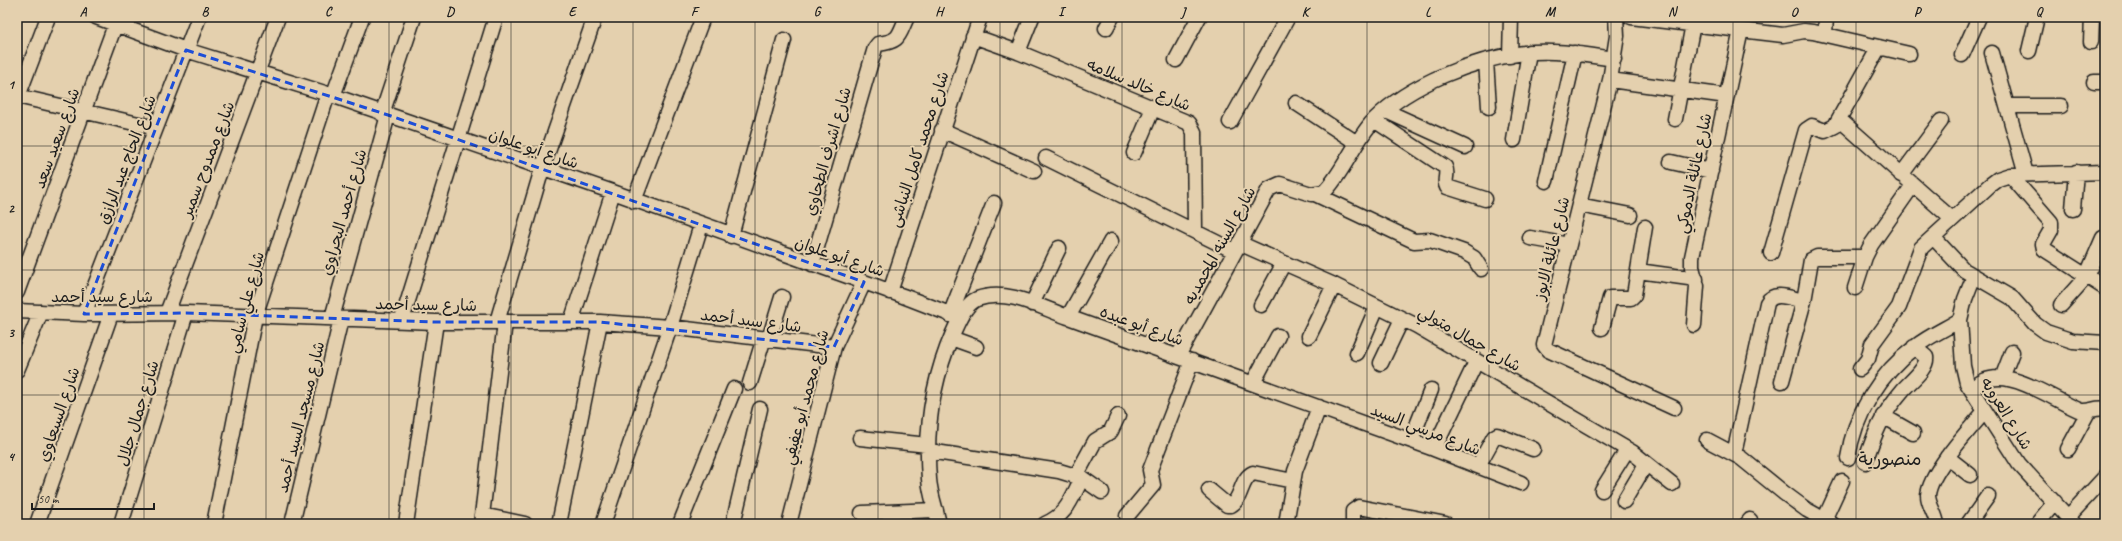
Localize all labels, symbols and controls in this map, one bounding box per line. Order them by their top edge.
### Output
text: A [80,4,88,20]
text: B [202,4,210,20]
text: C [325,4,333,20]
text: D [446,4,455,20]
text: E [569,4,578,20]
text: F [691,4,700,20]
text: G [814,4,822,20]
text: H [935,4,945,20]
text: I [1058,4,1067,20]
text: J [1180,4,1187,20]
text: K [1302,4,1312,20]
text: L [1425,4,1432,20]
text: M [1545,4,1556,20]
text: N [1668,4,1679,20]
text: O [1791,4,1800,20]
text: P [1914,4,1923,20]
text: Q [2036,4,2044,20]
street label: شارع خالد سلامه [1083,54,1193,117]
street label: شارع محمد كامل النباشى [884,69,955,230]
text: 1 [8,77,16,93]
street label: شارع سعيد سعد [29,85,85,192]
street label: شارع اشرف الطحاوي [800,85,857,218]
street label: شارع الحاج عبد الرازق [93,92,162,227]
street label: شارع ممدوح سمير [176,98,240,222]
street label: شارع عائلة الدموكي [1671,111,1720,236]
street label: شارع أبو علوان [486,124,581,175]
street label: شارع أحمد البحراوي [316,147,373,278]
street label: شارع السنه المحمديه [1179,183,1261,308]
street label: شارع عائلة الابوز [1529,195,1575,304]
text: 2 [8,201,15,217]
street label: شارع أبو علوان [792,232,887,283]
street label: شارع علي سامي [223,249,273,356]
street label: شارع سيد أحمد [51,287,153,308]
street label: شارع سيد أحمد [375,294,477,317]
street label: شارع جمال متولي [1413,301,1524,380]
street label: شارع أبو عبده [1097,302,1186,351]
street label: شارع سيد أحمد [699,305,803,338]
text: 3 [8,325,15,341]
street label: شارع محمد أبو عفيفي [778,327,837,468]
street label: شارع مسجد السيد أحمد [272,339,330,495]
street label: شارع جمال جلال [112,358,165,469]
street label: شارع السبعاوي [33,364,85,465]
street label: شارع العروبه [1975,373,2036,454]
street label: شارع مرسي السيد [1366,400,1484,464]
district label: منصورية [1859,448,1921,470]
text: 4 [8,449,16,465]
scale bar [32,485,154,511]
text: 50 m [38,491,60,507]

